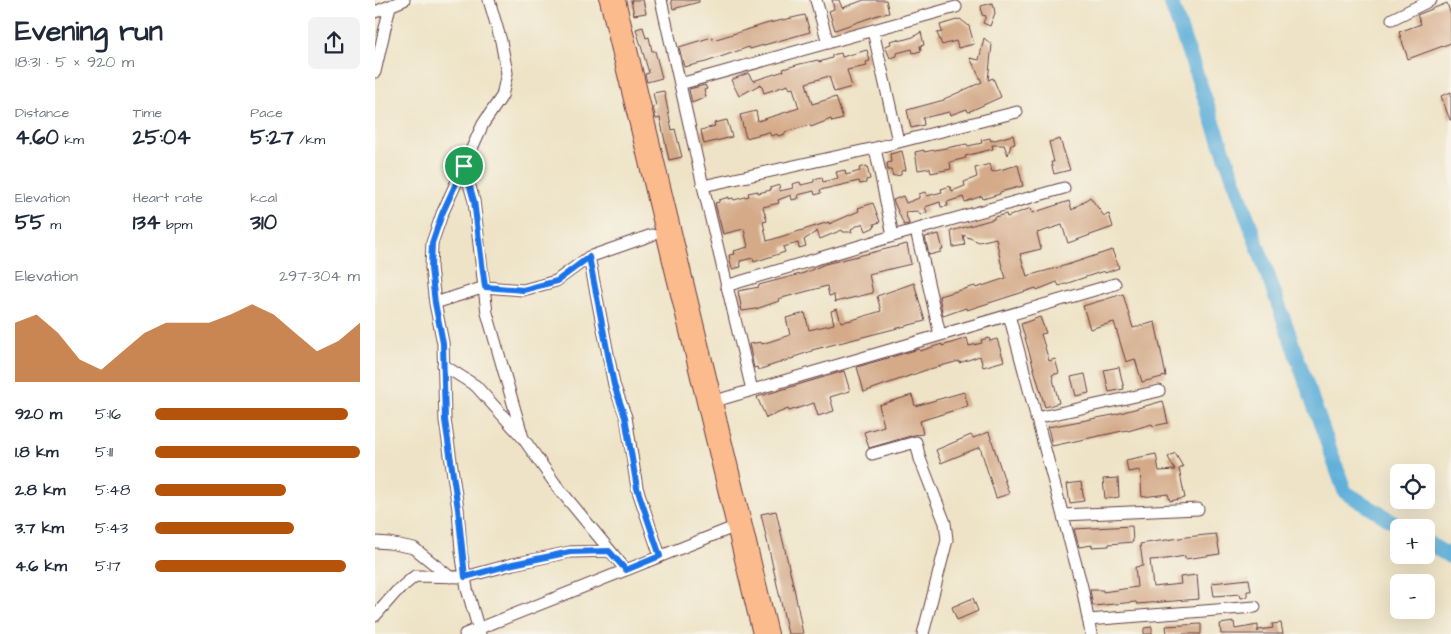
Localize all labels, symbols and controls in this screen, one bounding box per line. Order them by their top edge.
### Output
text: Evening run [15,12,163,51]
button: share [308,17,360,69]
text: 18:31 · 5 × 920 m [15,51,134,73]
text: Distance [15,103,69,123]
text: Time [133,103,162,123]
text: Pace [250,103,283,123]
text: 4.60 [15,123,59,152]
text: 25:04 [133,123,191,152]
text: 5:27 [250,123,294,152]
text: km [59,130,84,150]
text: /km [294,130,325,150]
pin [443,145,485,187]
icon: arrive [450,152,478,180]
text: Elevation [15,188,70,208]
text: Heart rate [133,188,203,208]
text: kcal [250,188,277,208]
text: 55 [15,208,45,237]
text: 134 [133,208,160,237]
text: 310 [250,208,277,237]
text: m [45,215,61,235]
text: bpm [160,215,192,235]
text: Elevation [15,265,78,287]
text: 297–304 m [279,265,360,287]
text: 920 m [15,403,62,425]
text: 5:16 [95,403,121,425]
text: 1.8 km [15,441,58,463]
text: 5:11 [95,441,113,463]
map controls [1390,464,1435,619]
button: locate [1390,464,1435,509]
text: 2.8 km [15,479,65,501]
text: 5:48 [95,479,130,501]
text: 3.7 km [15,517,64,539]
text: 5:43 [95,517,128,539]
button: + [1390,519,1435,564]
text: 4.6 km [15,555,67,577]
text: 5:17 [95,555,121,577]
button: − [1390,574,1435,619]

